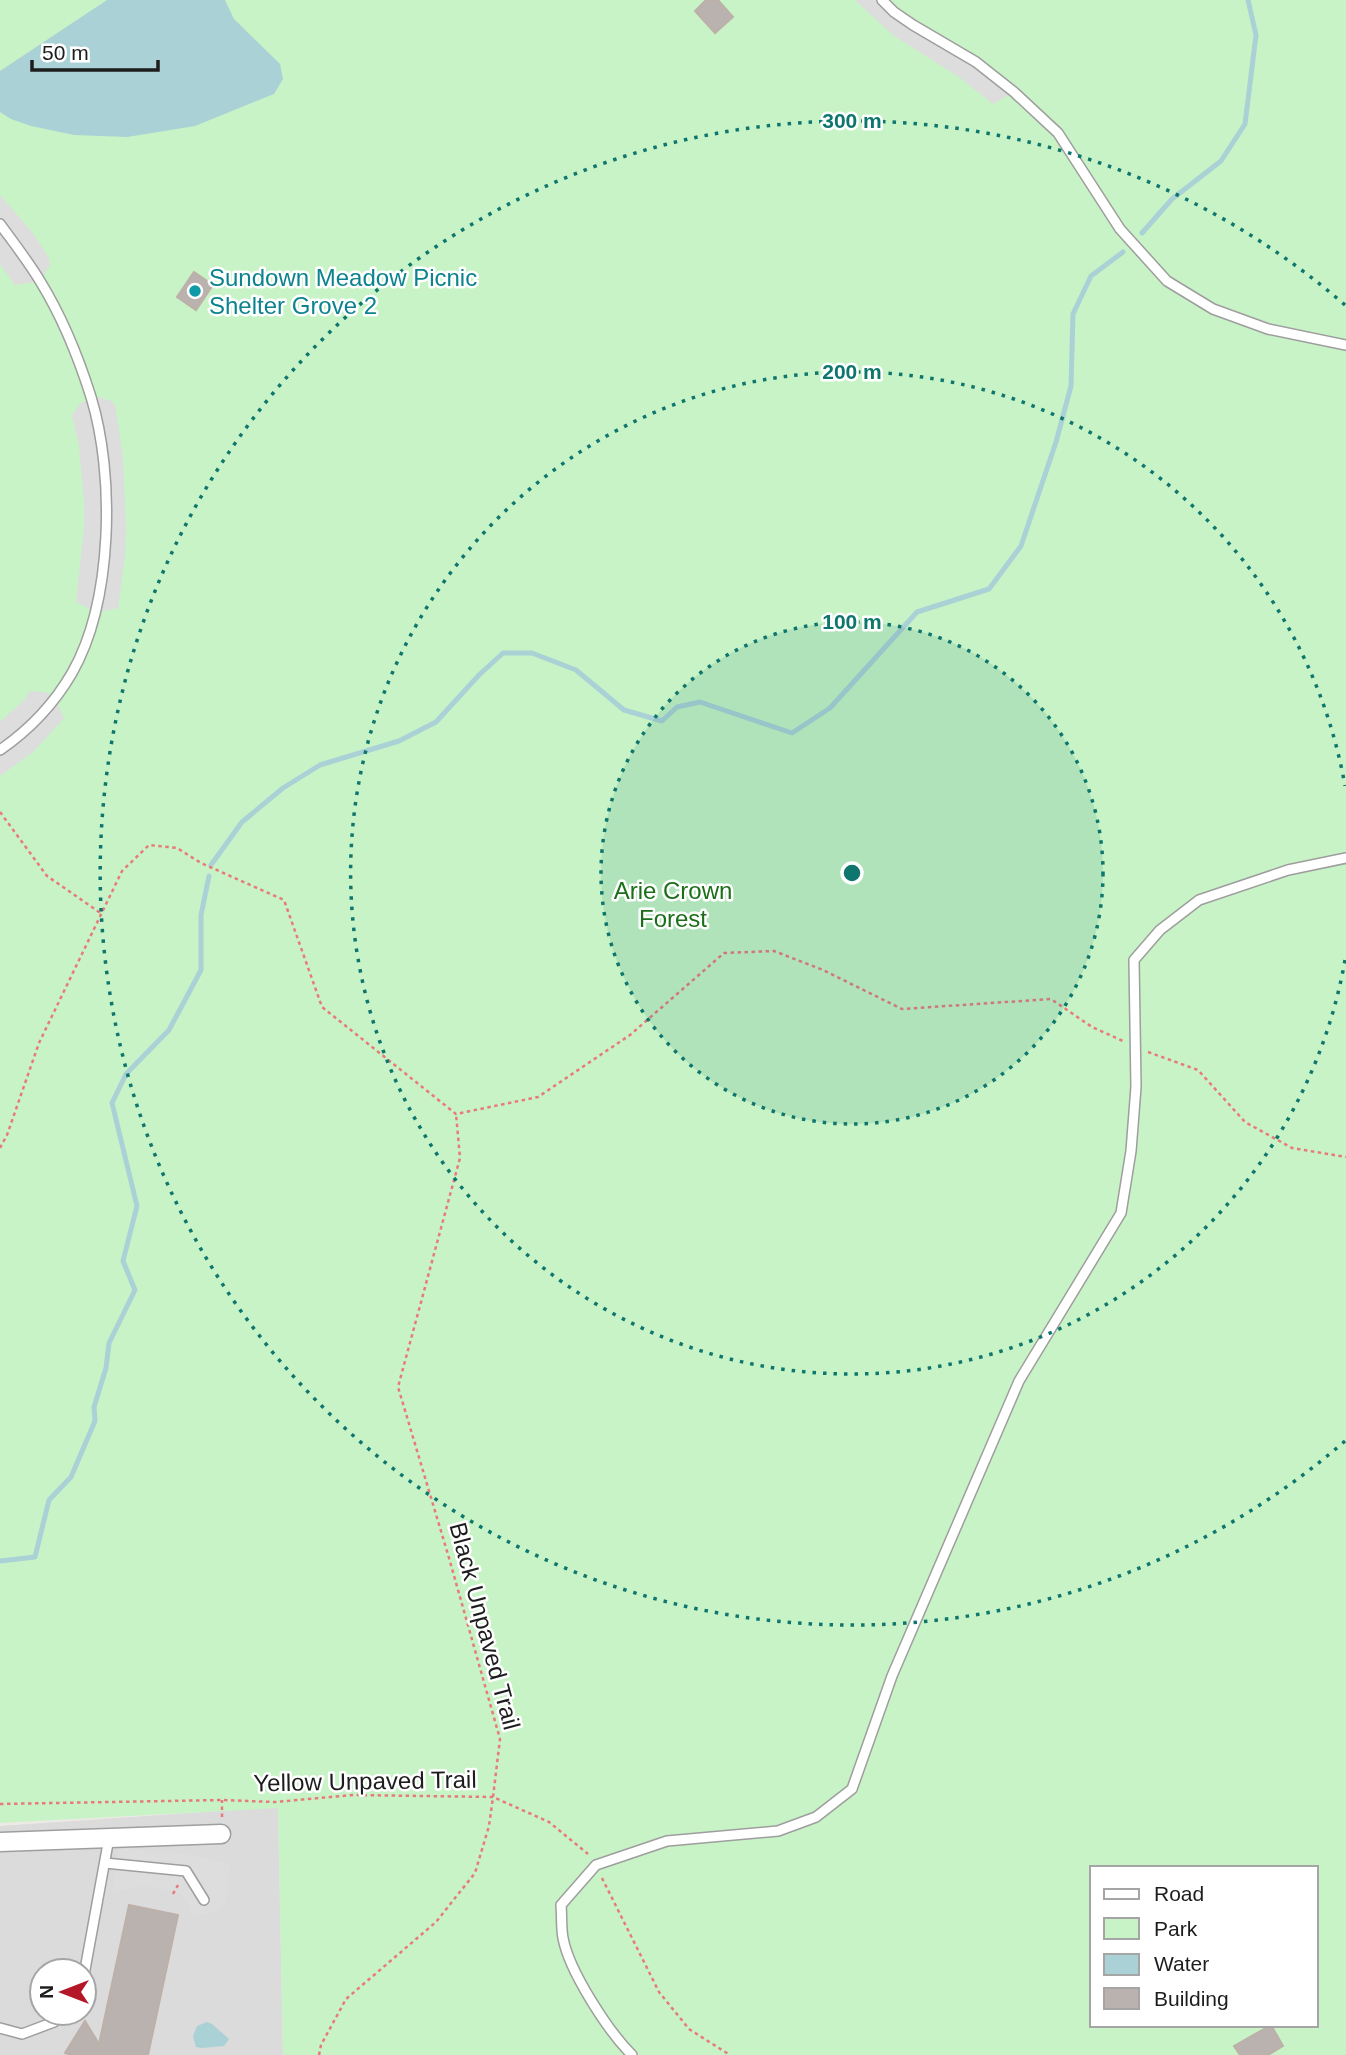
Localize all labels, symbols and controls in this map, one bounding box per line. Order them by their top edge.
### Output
scale bar [32,28,158,72]
text: 50 m [42,41,89,64]
text: 300 m [822,109,882,132]
place label: Sundown Meadow Picnic Shelter Grove 2 [209,264,477,319]
marker: Sundown Meadow Picnic Shelter Grove 2 [187,283,203,299]
text: 200 m [822,360,882,383]
text: 100 m [822,610,882,633]
centre of rings [840,861,864,885]
park label: Arie Crown Forest [614,877,732,932]
street label: Black Unpaved Trail [444,1519,526,1733]
street label: Yellow Unpaved Trail [253,1766,477,1796]
legend [1090,1866,1318,2027]
text: Road [1154,1882,1204,1905]
text: Park [1154,1917,1198,1940]
text: Water [1154,1952,1209,1975]
north arrow [28,1957,98,2027]
text: N [36,1985,57,1999]
text: Building [1154,1987,1229,2010]

